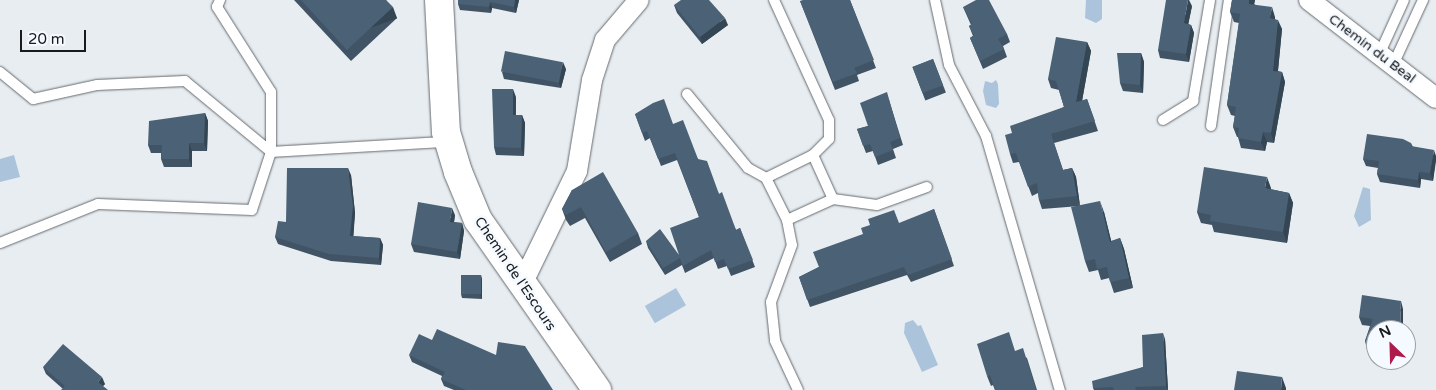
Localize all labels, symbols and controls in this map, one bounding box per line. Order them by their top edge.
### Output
street label: Chemin du Beal [1325,11,1419,87]
scale bar [22,20,89,52]
text: 20 m [28,30,65,48]
street label: Chemin de l'Escours [471,214,559,334]
north arrow [1366,320,1416,370]
text: N [1377,322,1394,342]

